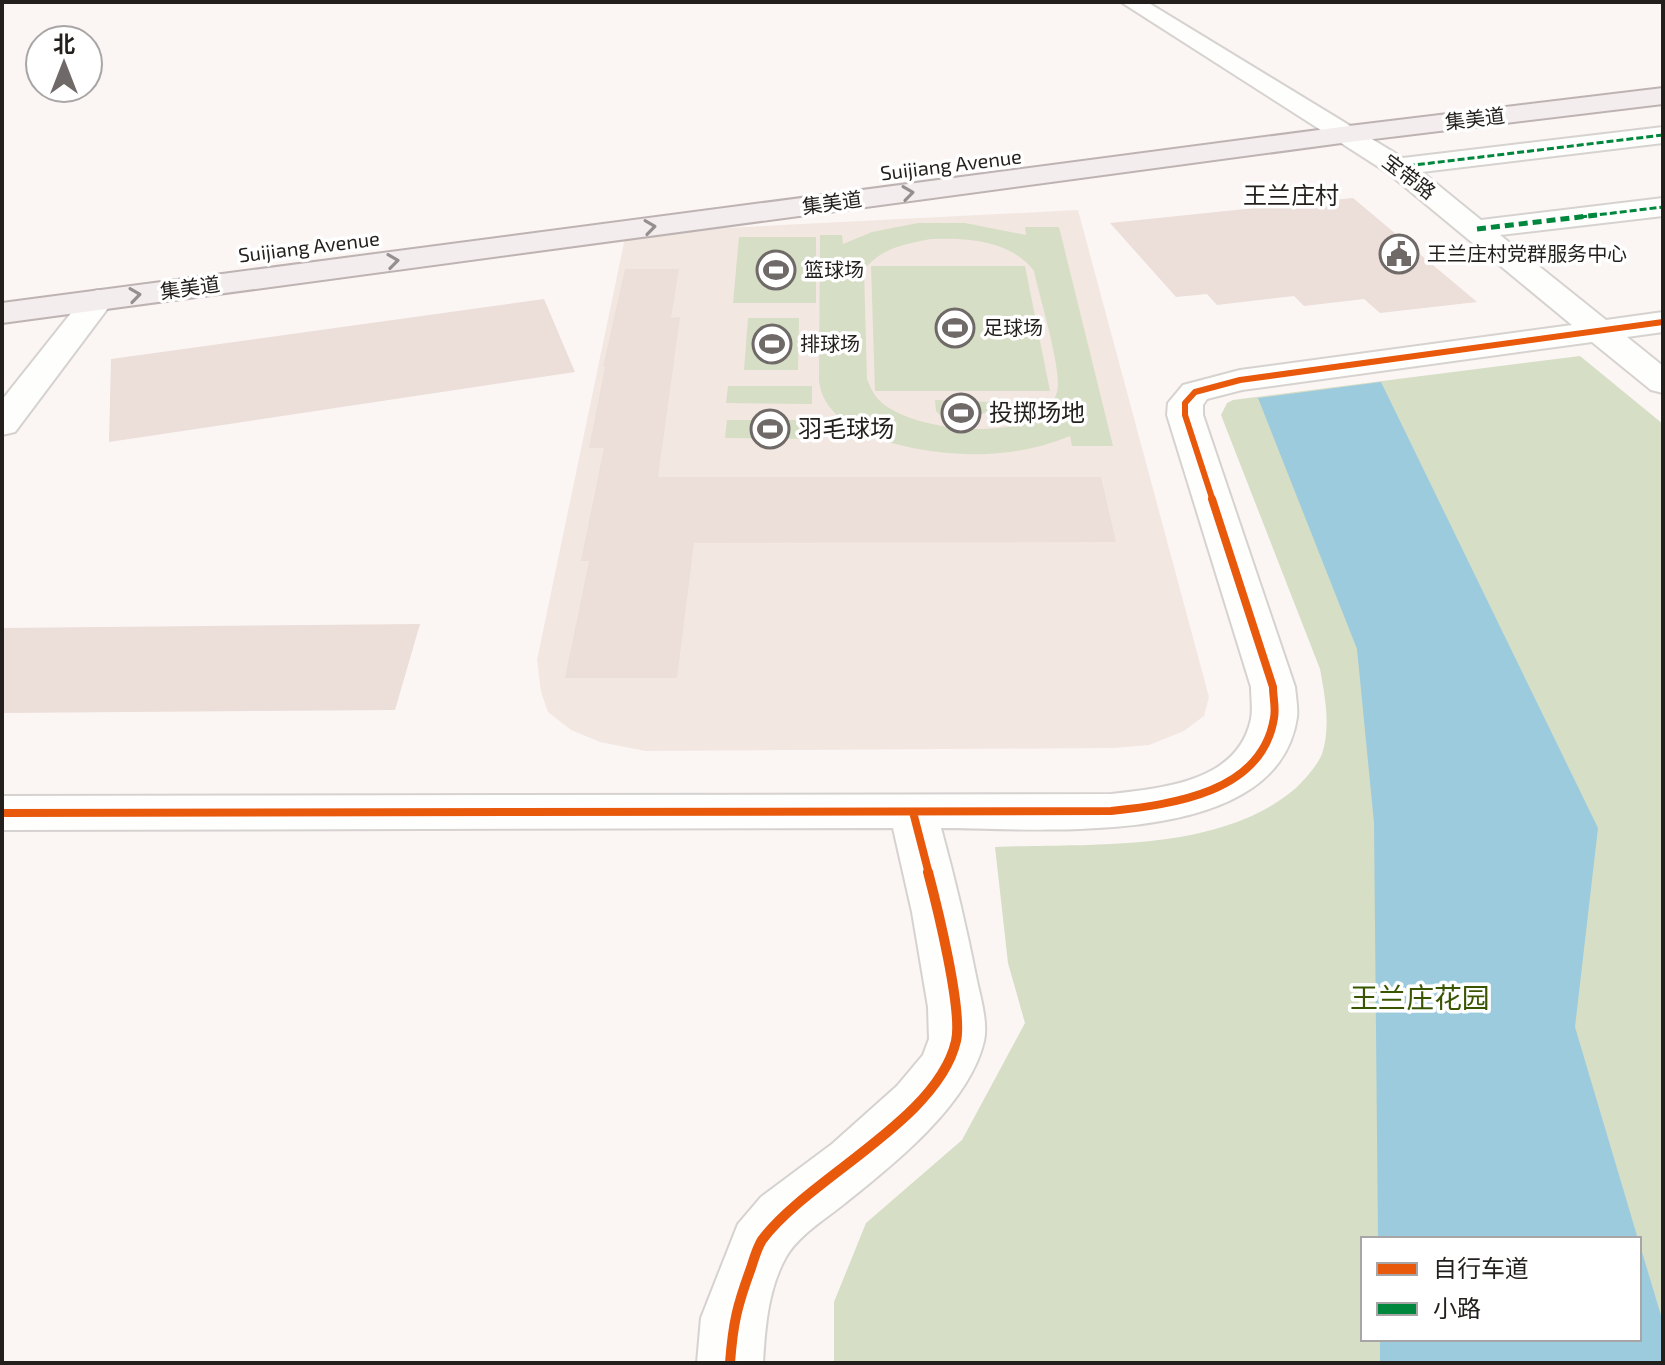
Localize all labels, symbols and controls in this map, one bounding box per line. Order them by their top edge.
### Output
north arrow [24,24,104,104]
text: 北 [53,30,75,56]
street label: 集美道 [1444,102,1506,134]
street label: Suijiang Avenue [879,143,1023,185]
street label: 宝带路 [1378,149,1441,204]
district label: 王兰庄村 [1243,180,1339,209]
one-way arrow [901,185,915,202]
street label: 集美道 [800,186,863,218]
one-way arrow [643,219,657,236]
street label: Suijiang Avenue [237,225,381,267]
public building icon: 王兰庄村党群服务中心 [1378,233,1420,275]
place label: 王兰庄村党群服务中心 [1427,241,1627,265]
sports icon: 篮球场 [755,249,797,291]
one-way arrow [386,253,399,270]
place label: 篮球场 [804,257,864,281]
street label: 集美道 [158,271,221,303]
one-way arrow [128,287,142,304]
sports icon: 足球场 [934,307,976,349]
place label: 足球场 [983,315,1043,339]
sports icon: 排球场 [751,323,793,365]
place label: 排球场 [800,331,860,355]
sports icon: 投掷场地 [940,392,982,434]
place label: 投掷场地 [989,397,1085,426]
sports icon: 羽毛球场 [749,408,791,450]
place label: 羽毛球场 [798,413,894,442]
park label: 王兰庄花园 [1350,980,1490,1014]
legend [1361,1237,1641,1341]
text: 自行车道 [1433,1253,1529,1282]
text: 小路 [1433,1293,1481,1322]

